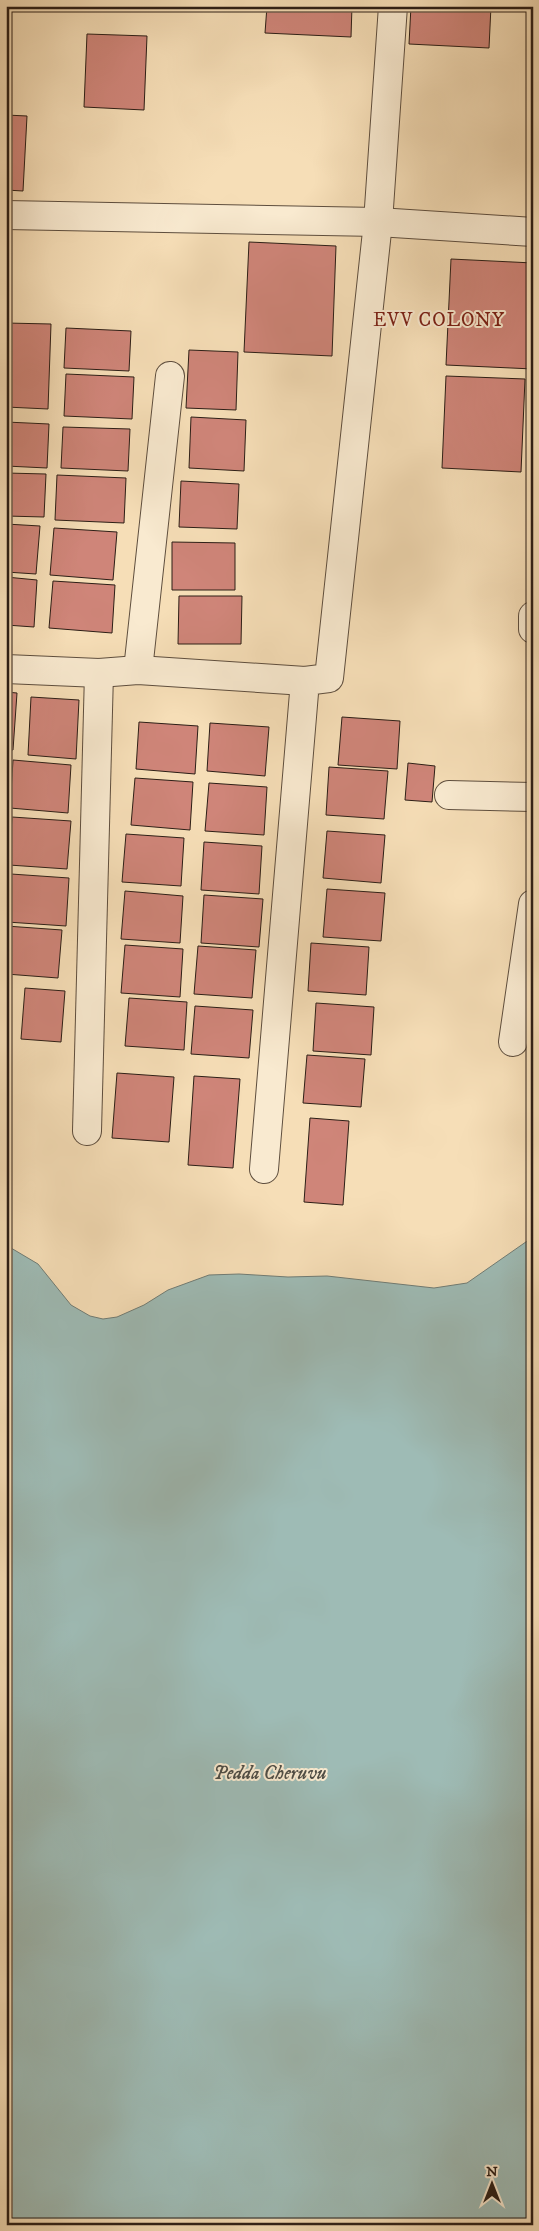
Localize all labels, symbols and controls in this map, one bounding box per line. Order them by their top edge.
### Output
district label: EVV COLONY [373,309,505,332]
water label: Pedda Cheruvu [213,1762,327,1785]
north arrow [466,2158,516,2208]
text: N [486,2163,498,2181]

